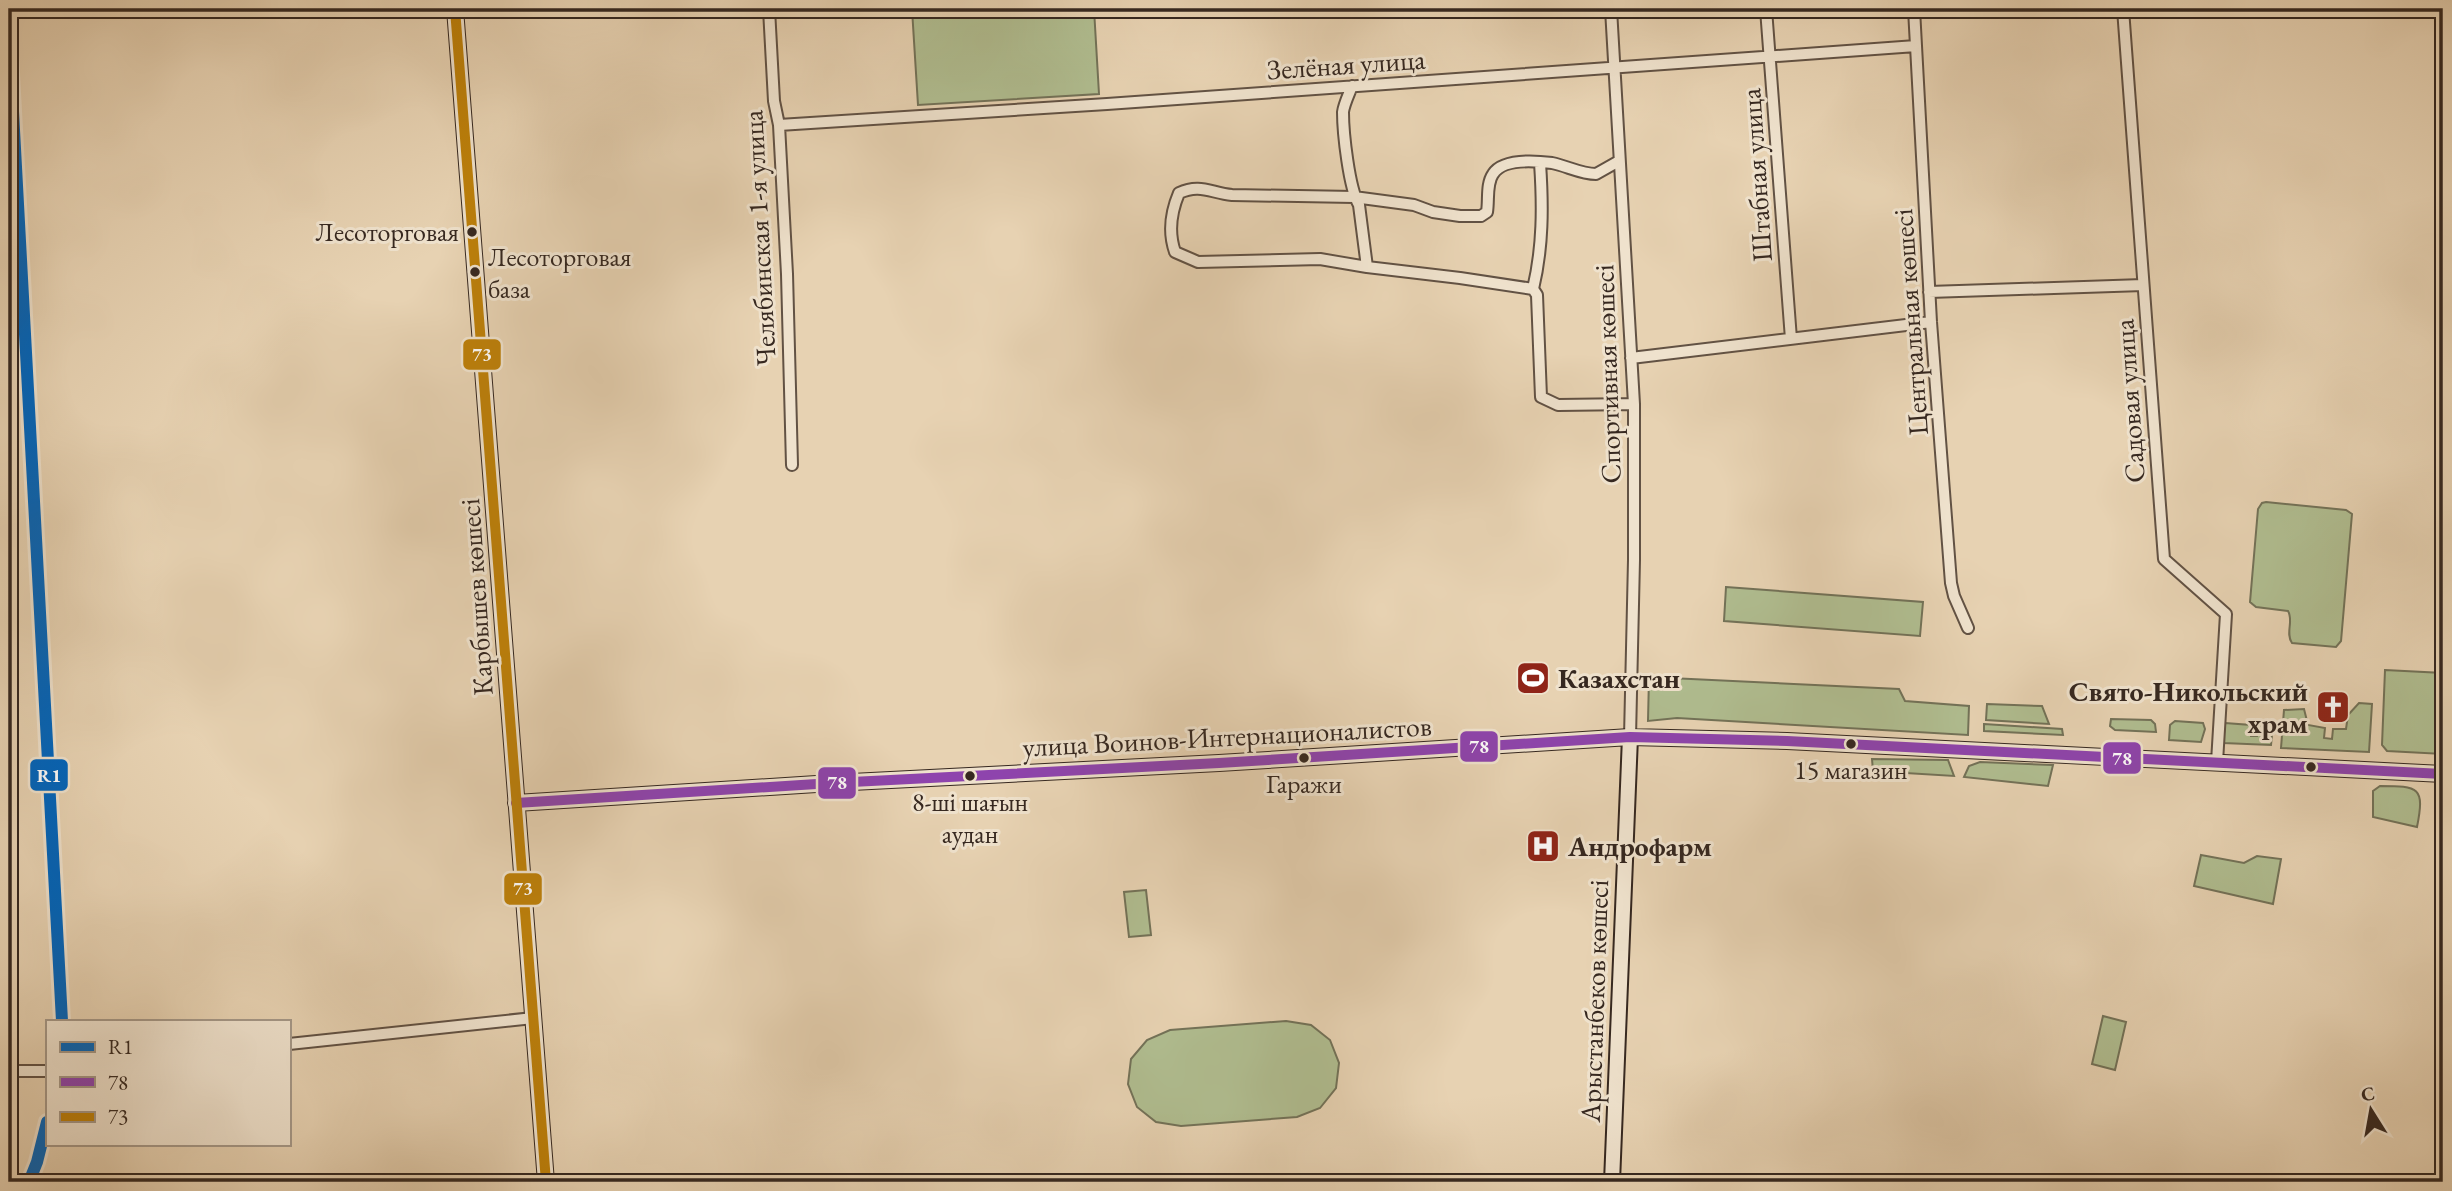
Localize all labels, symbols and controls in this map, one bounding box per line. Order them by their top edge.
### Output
street label: Зелёная улица [1266,40,1427,87]
street label: Штабная улица [1732,86,1780,263]
street label: Челябинская 1-я улица [734,108,784,367]
street label: Центральная көшесі [1884,207,1936,437]
place label: Лесоторговая [316,215,459,249]
marker: Лесоторговая [465,225,479,239]
place label: Лесоторговая база [488,240,631,306]
street label: Спортивная көшесі [1585,264,1629,484]
marker: Лесоторговая база [468,265,482,279]
street label: Садовая улица [2105,317,2153,484]
line badge: 73 [462,338,502,371]
text: 73 [472,342,492,367]
street label: Карбышев көшесі [451,497,501,697]
sports icon: Казахстан [1514,659,1552,697]
place label: Казахстан [1558,660,1680,696]
place label: Свято-Никольский храм [2069,673,2308,741]
church icon: Свято-Никольский храм [2314,688,2352,726]
street label: улица Воинов-Интернационалистов [1022,707,1433,765]
line badge: 78 [1459,730,1499,763]
text: 78 [1469,734,1489,759]
marker: 15 магазин [1844,737,1858,751]
line badge: 78 [2102,741,2142,775]
text: 78 [2112,746,2132,771]
marker: Гаражи [1297,751,1311,765]
place label: 15 магазин [1794,753,1908,787]
line badge: R1 [29,758,69,792]
unlabelled marker [2304,760,2318,774]
text: R1 [37,763,61,788]
line badge: 78 [817,766,857,800]
place label: Гаражи [1266,767,1342,801]
marker: 8-ші шағын аудан [963,769,977,783]
text: 78 [827,770,847,795]
place label: 8-ші шағын аудан [912,785,1028,851]
hospital icon: Андрофарм [1524,827,1562,865]
place label: Андрофарм [1567,828,1712,864]
line badge: 73 [503,872,543,906]
text: 73 [513,876,533,901]
street label: Арыстанбеков көшесі [1572,879,1616,1124]
legend [46,1020,290,1146]
text: R1 [108,1033,133,1060]
text: 78 [108,1069,128,1096]
north arrow [2336,1076,2406,1146]
text: С [2359,1080,2377,1107]
text: 73 [108,1103,128,1130]

